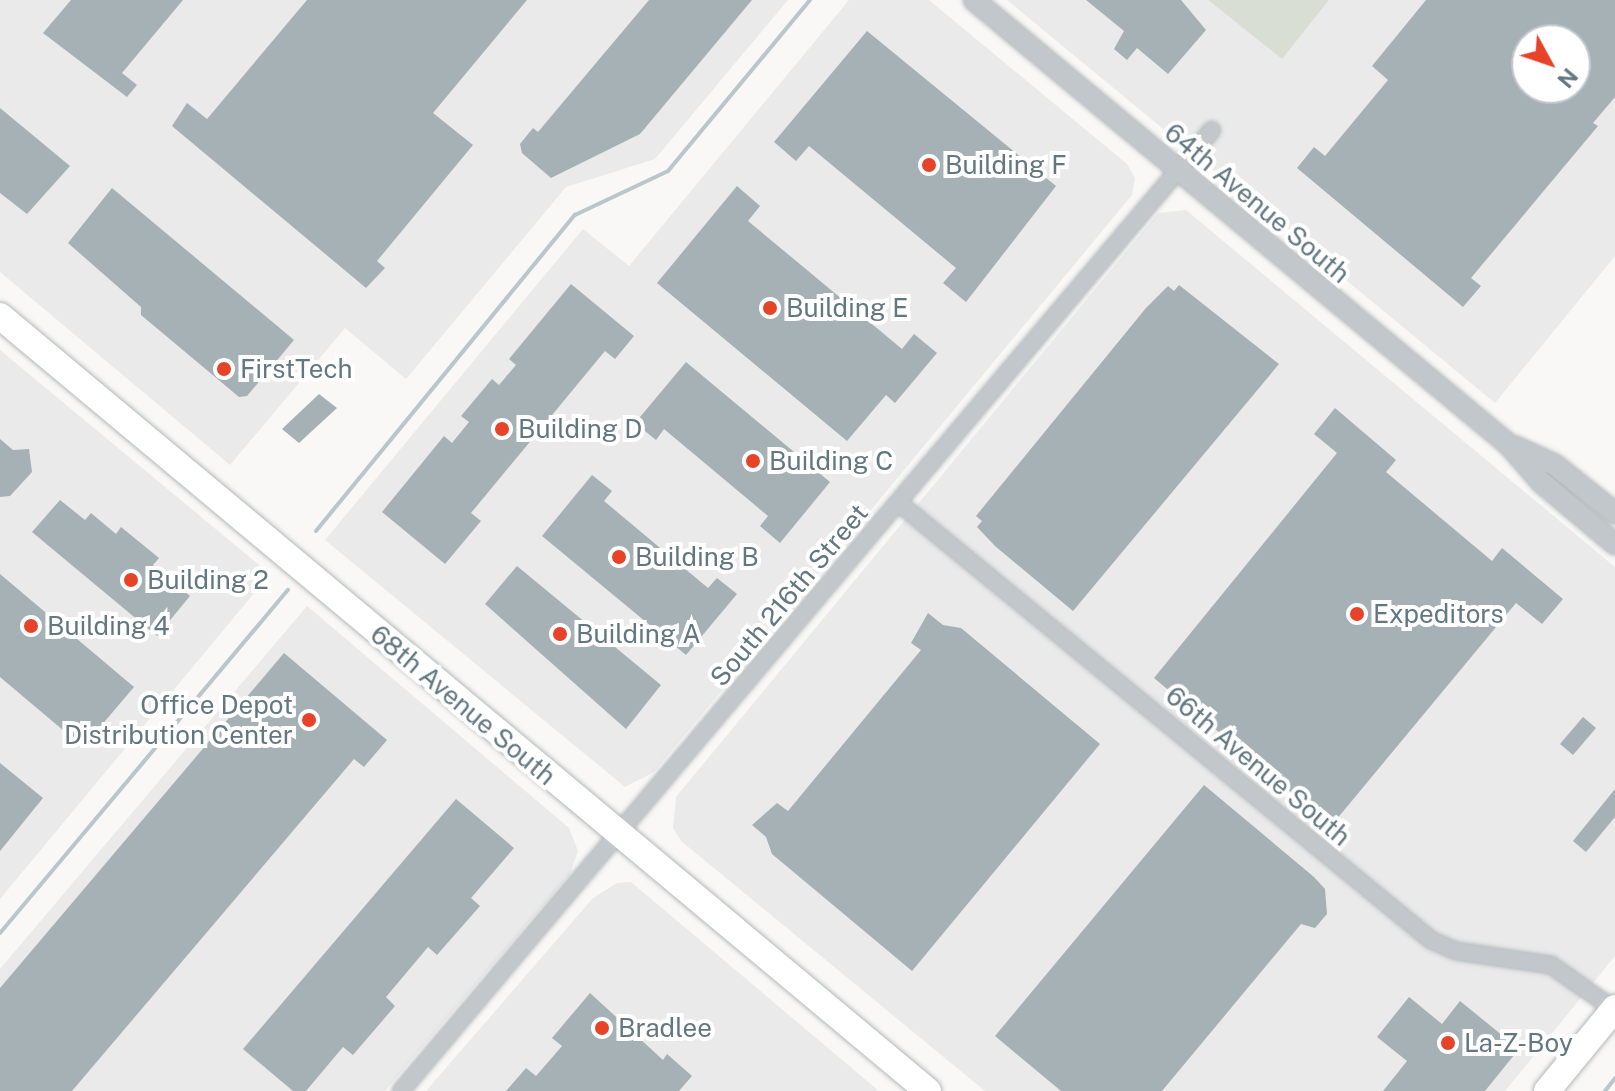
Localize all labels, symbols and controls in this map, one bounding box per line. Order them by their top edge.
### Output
north arrow [1511,24,1591,104]
text: N [1552,63,1583,93]
street label: 64th Avenue South [1158,117,1356,289]
place label: Building F [945,149,1067,181]
marker: Building F [920,156,938,174]
place label: Building E [786,292,908,324]
marker: Building E [761,299,779,317]
place label: FirstTech [240,353,352,385]
marker: FirstTech [215,360,233,378]
place label: Building D [518,413,642,445]
marker: Building D [493,420,511,438]
place label: Building C [769,445,893,477]
marker: Building C [744,452,762,470]
street label: South 216th Street [704,498,874,692]
place label: Building B [635,541,759,573]
marker: Building B [610,548,628,566]
place label: Building 2 [147,564,269,596]
marker: Building 2 [122,571,140,589]
place label: Expeditors [1373,598,1504,630]
marker: Expeditors [1348,605,1366,623]
place label: Building 4 [47,610,170,642]
marker: Building 4 [22,617,40,635]
street label: 68th Avenue South [364,618,562,792]
place label: Building A [576,618,701,650]
marker: Building A [551,625,569,643]
street label: 66th Avenue South [1159,680,1357,852]
place label: Office Depot Distribution Center [64,689,293,750]
marker: Office Depot Distribution Center [300,711,318,729]
place label: Bradlee [618,1012,712,1044]
marker: Bradlee [593,1019,611,1037]
place label: La-Z-Boy [1464,1027,1573,1059]
marker: La-Z-Boy [1439,1034,1457,1052]

